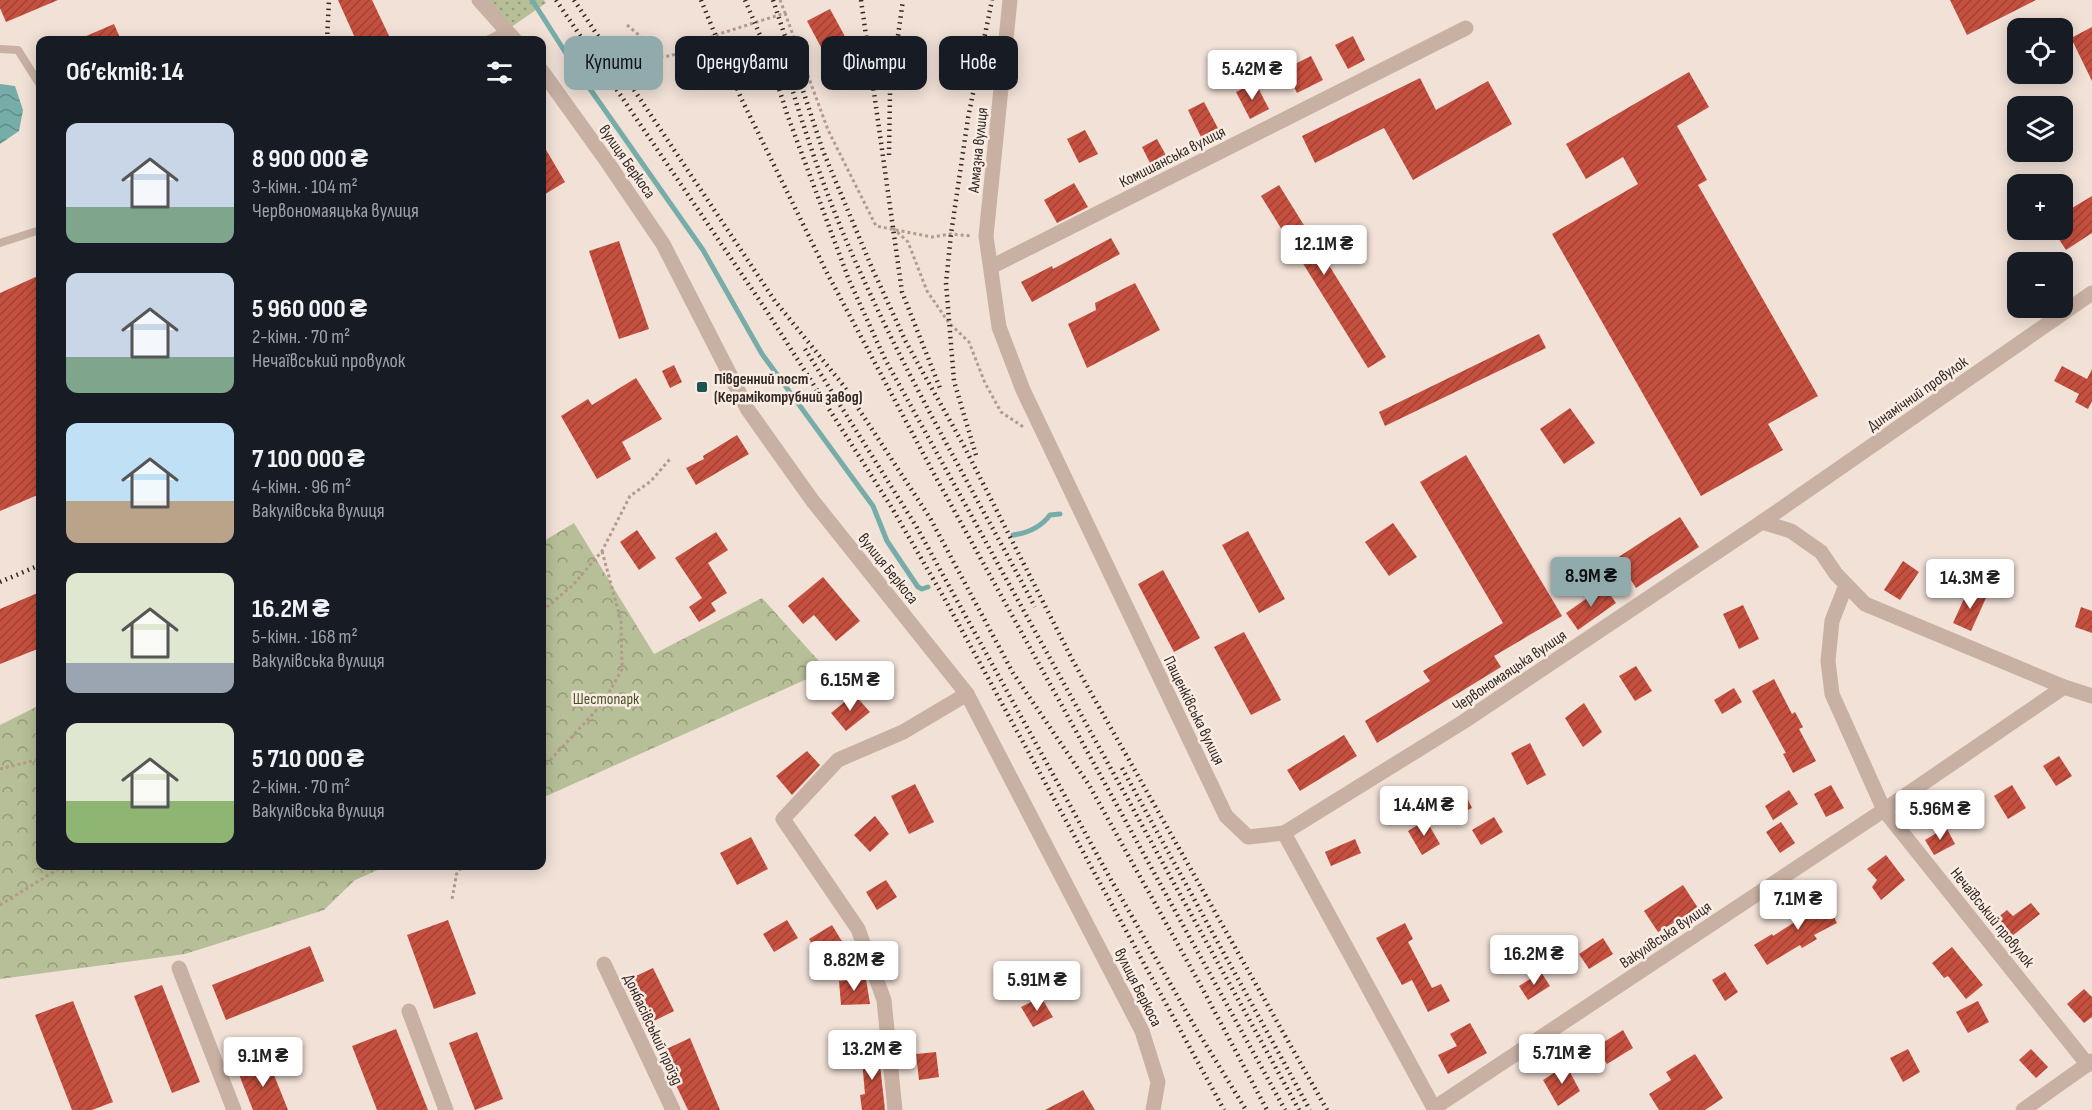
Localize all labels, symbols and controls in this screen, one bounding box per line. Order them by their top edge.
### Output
map controls [2007,18,2073,318]
button: locate [2007,18,2073,84]
chip: Купити [564,36,663,90]
chip: Орендувати [675,36,809,90]
chip: Фільтри [821,36,927,90]
chip: Нове [939,36,1018,90]
pin: 5.42M ₴ [1197,50,1307,101]
icon: filters [483,56,516,89]
text: Об’єктів: 14 [66,57,184,88]
text: 5.42M ₴ [1222,57,1282,81]
button: layers [2007,96,2073,162]
street label: Алмазна вулиця [964,107,992,195]
street label: вулиця Беркоса [594,121,659,202]
street label: Комишанська вулиця [1116,122,1229,192]
text: 8 900 000 ₴ [252,144,368,175]
icon: home [114,147,186,219]
button: + [2007,174,2073,240]
text: 3-кімн. · 104 m² [252,175,358,199]
text: Червономаяцька вулиця [252,199,419,223]
pin: 12.1M ₴ [1269,225,1379,276]
text: 12.1M ₴ [1295,232,1353,256]
button: − [2007,252,2073,318]
text: 5 960 000 ₴ [252,294,367,325]
icon: home [114,297,186,369]
text: 2-кімн. · 70 m² [252,325,350,349]
text: Нечаївський провулок [252,349,405,373]
street label: Динамічний провулок [1864,352,1972,436]
place label: Південний пост (Керамікотрубний завод) [714,370,862,407]
marker: Південний пост (Керамікотрубний завод) [695,380,709,394]
text: 7 100 000 ₴ [252,444,365,475]
icon: home [114,447,186,519]
text: 4-кімн. · 96 m² [252,475,351,499]
text: Вакулівська вулиця [252,499,385,523]
street label: вулиця Беркоса [854,530,922,608]
pin: 8.9M ₴ [1542,557,1640,608]
pin: 14.3M ₴ [1915,559,2025,610]
text: 8.9M ₴ [1565,564,1617,588]
text: 14.3M ₴ [1940,566,2000,590]
text: 16.2M ₴ [252,594,330,625]
icon: home [114,597,186,669]
text: 5-кімн. · 168 m² [252,625,358,649]
street label: Червономаяцька вулиця [1449,626,1570,716]
text: Вакулівська вулиця [252,649,385,673]
street label: Пащенківська вулиця [1159,653,1228,768]
pin: 6.15M ₴ [795,661,905,712]
text: 6.15M ₴ [820,668,880,692]
park label: Шестопарк [573,690,640,709]
text: 5 710 000 ₴ [252,744,364,775]
icon: home [114,747,186,819]
text: 2-кімн. · 70 m² [252,775,350,799]
pin: 14.4M ₴ [1369,786,1479,837]
pin: 5.96M ₴ [1885,790,1995,841]
text: 14.4M ₴ [1394,793,1454,817]
text: 5.96M ₴ [1909,797,1971,821]
text: Вакулівська вулиця [252,799,385,823]
street label: Нечаївський провулок [1946,864,2038,972]
pin: 7.1M ₴ [1749,880,1847,931]
text: 7.1M ₴ [1774,887,1822,911]
street label: Вакулівська вулиця [1617,898,1715,973]
pin: 16.2M ₴ [1479,935,1589,986]
pin: 8.82M ₴ [799,941,909,992]
text: 16.2M ₴ [1504,942,1564,966]
street label: вулиця Беркоса [1110,945,1166,1030]
text: 8.82M ₴ [823,948,885,972]
pin: 5.91M ₴ [982,961,1092,1012]
text: 5.91M ₴ [1007,968,1067,992]
street label: Донбасівський проїзд [619,971,687,1088]
pin: 13.2M ₴ [817,1030,927,1081]
pin: 5.71M ₴ [1507,1034,1617,1085]
pin: 9.1M ₴ [214,1037,312,1088]
text: 13.2M ₴ [842,1037,902,1061]
text: 5.71M ₴ [1533,1041,1591,1065]
text: 9.1M ₴ [238,1044,288,1068]

